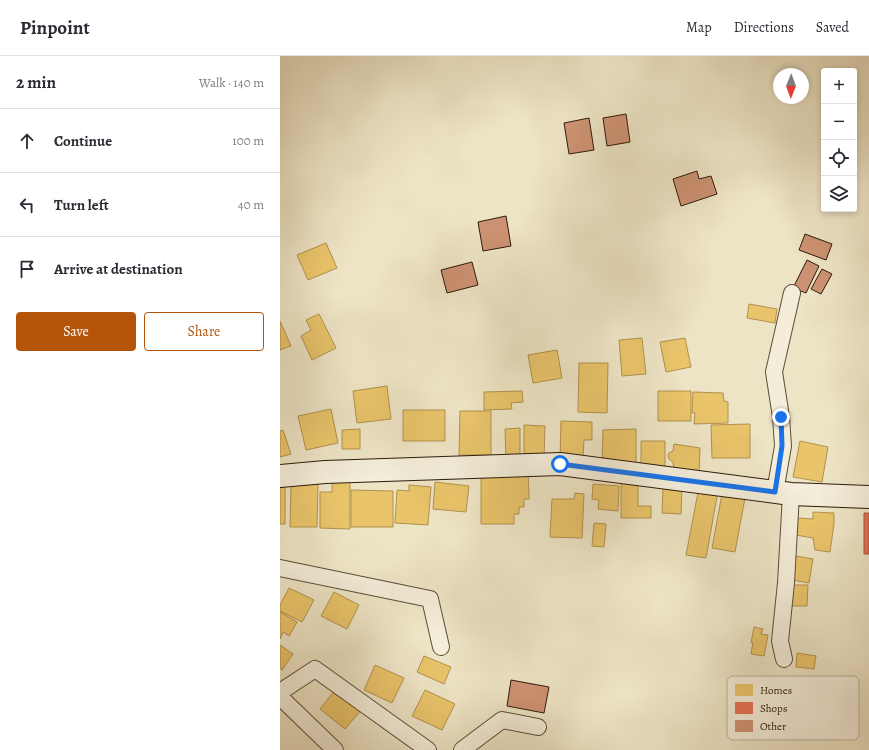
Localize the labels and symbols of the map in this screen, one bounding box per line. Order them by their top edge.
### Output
north arrow [773,68,809,104]
route end [772,408,790,426]
route start [551,455,569,473]
legend [727,676,859,740]
text: Homes [760,683,792,698]
text: Shops [760,701,787,716]
text: Other [760,719,786,734]

